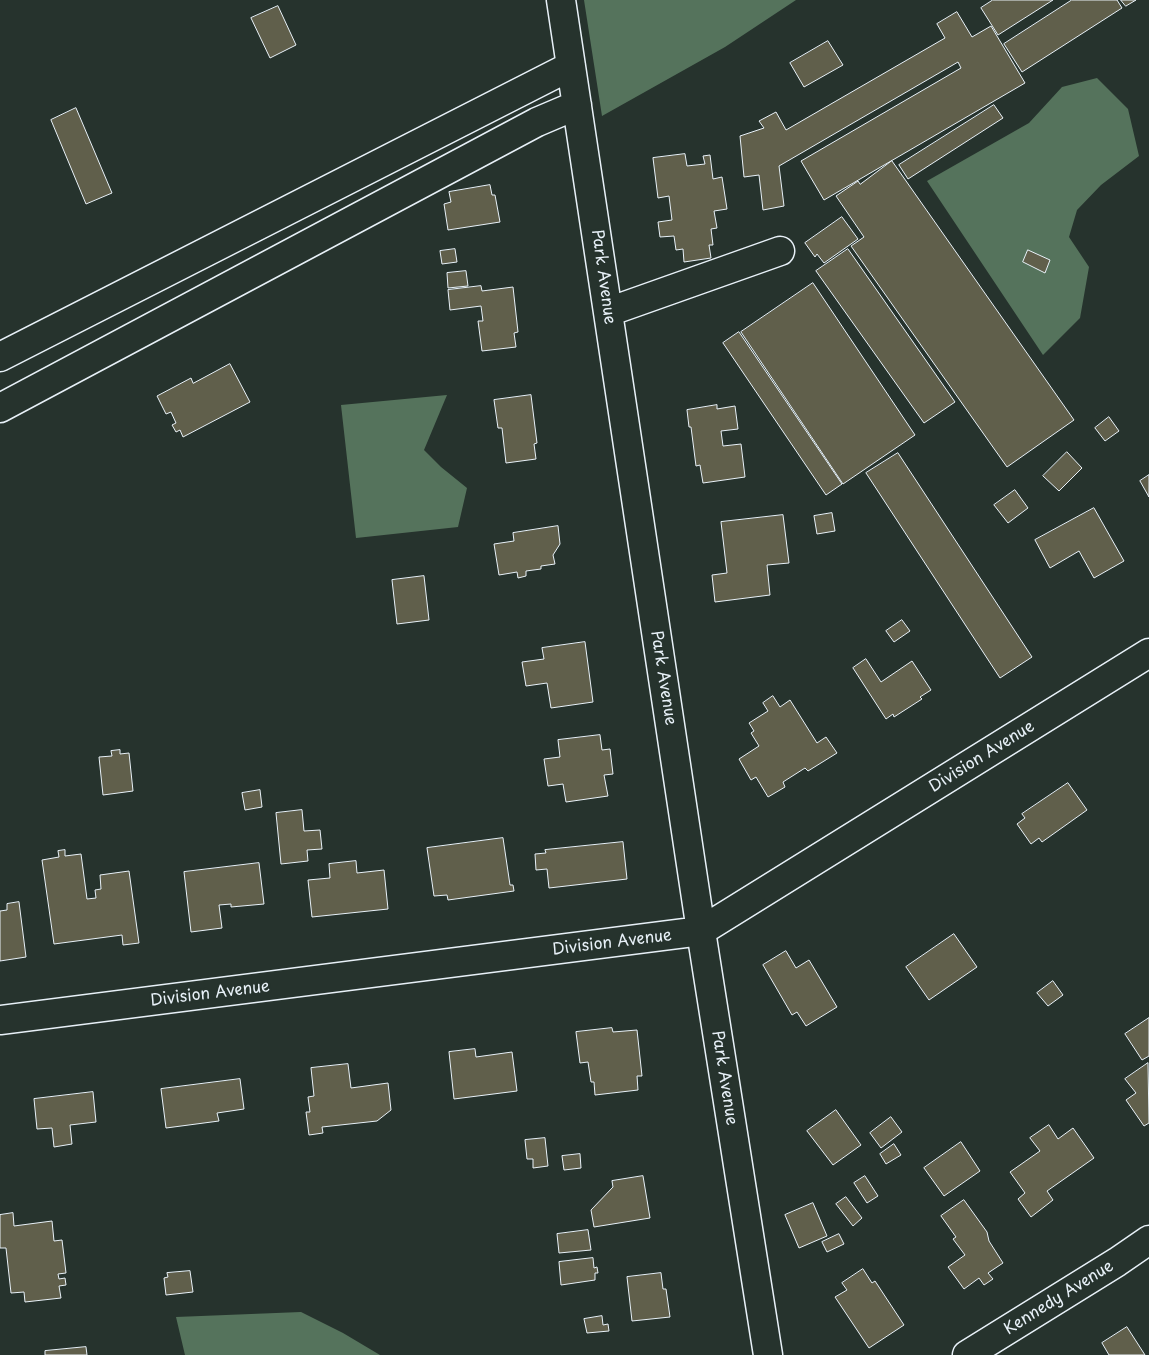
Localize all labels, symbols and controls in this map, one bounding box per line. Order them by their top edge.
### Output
street label: Park Avenue [587,228,619,326]
street label: Park Avenue [646,629,680,727]
street label: Division Avenue [926,717,1038,797]
street label: Division Avenue [551,926,673,960]
street label: Division Avenue [149,977,271,1011]
street label: Park Avenue [707,1029,741,1127]
street label: Kennedy Avenue [1001,1257,1117,1339]

